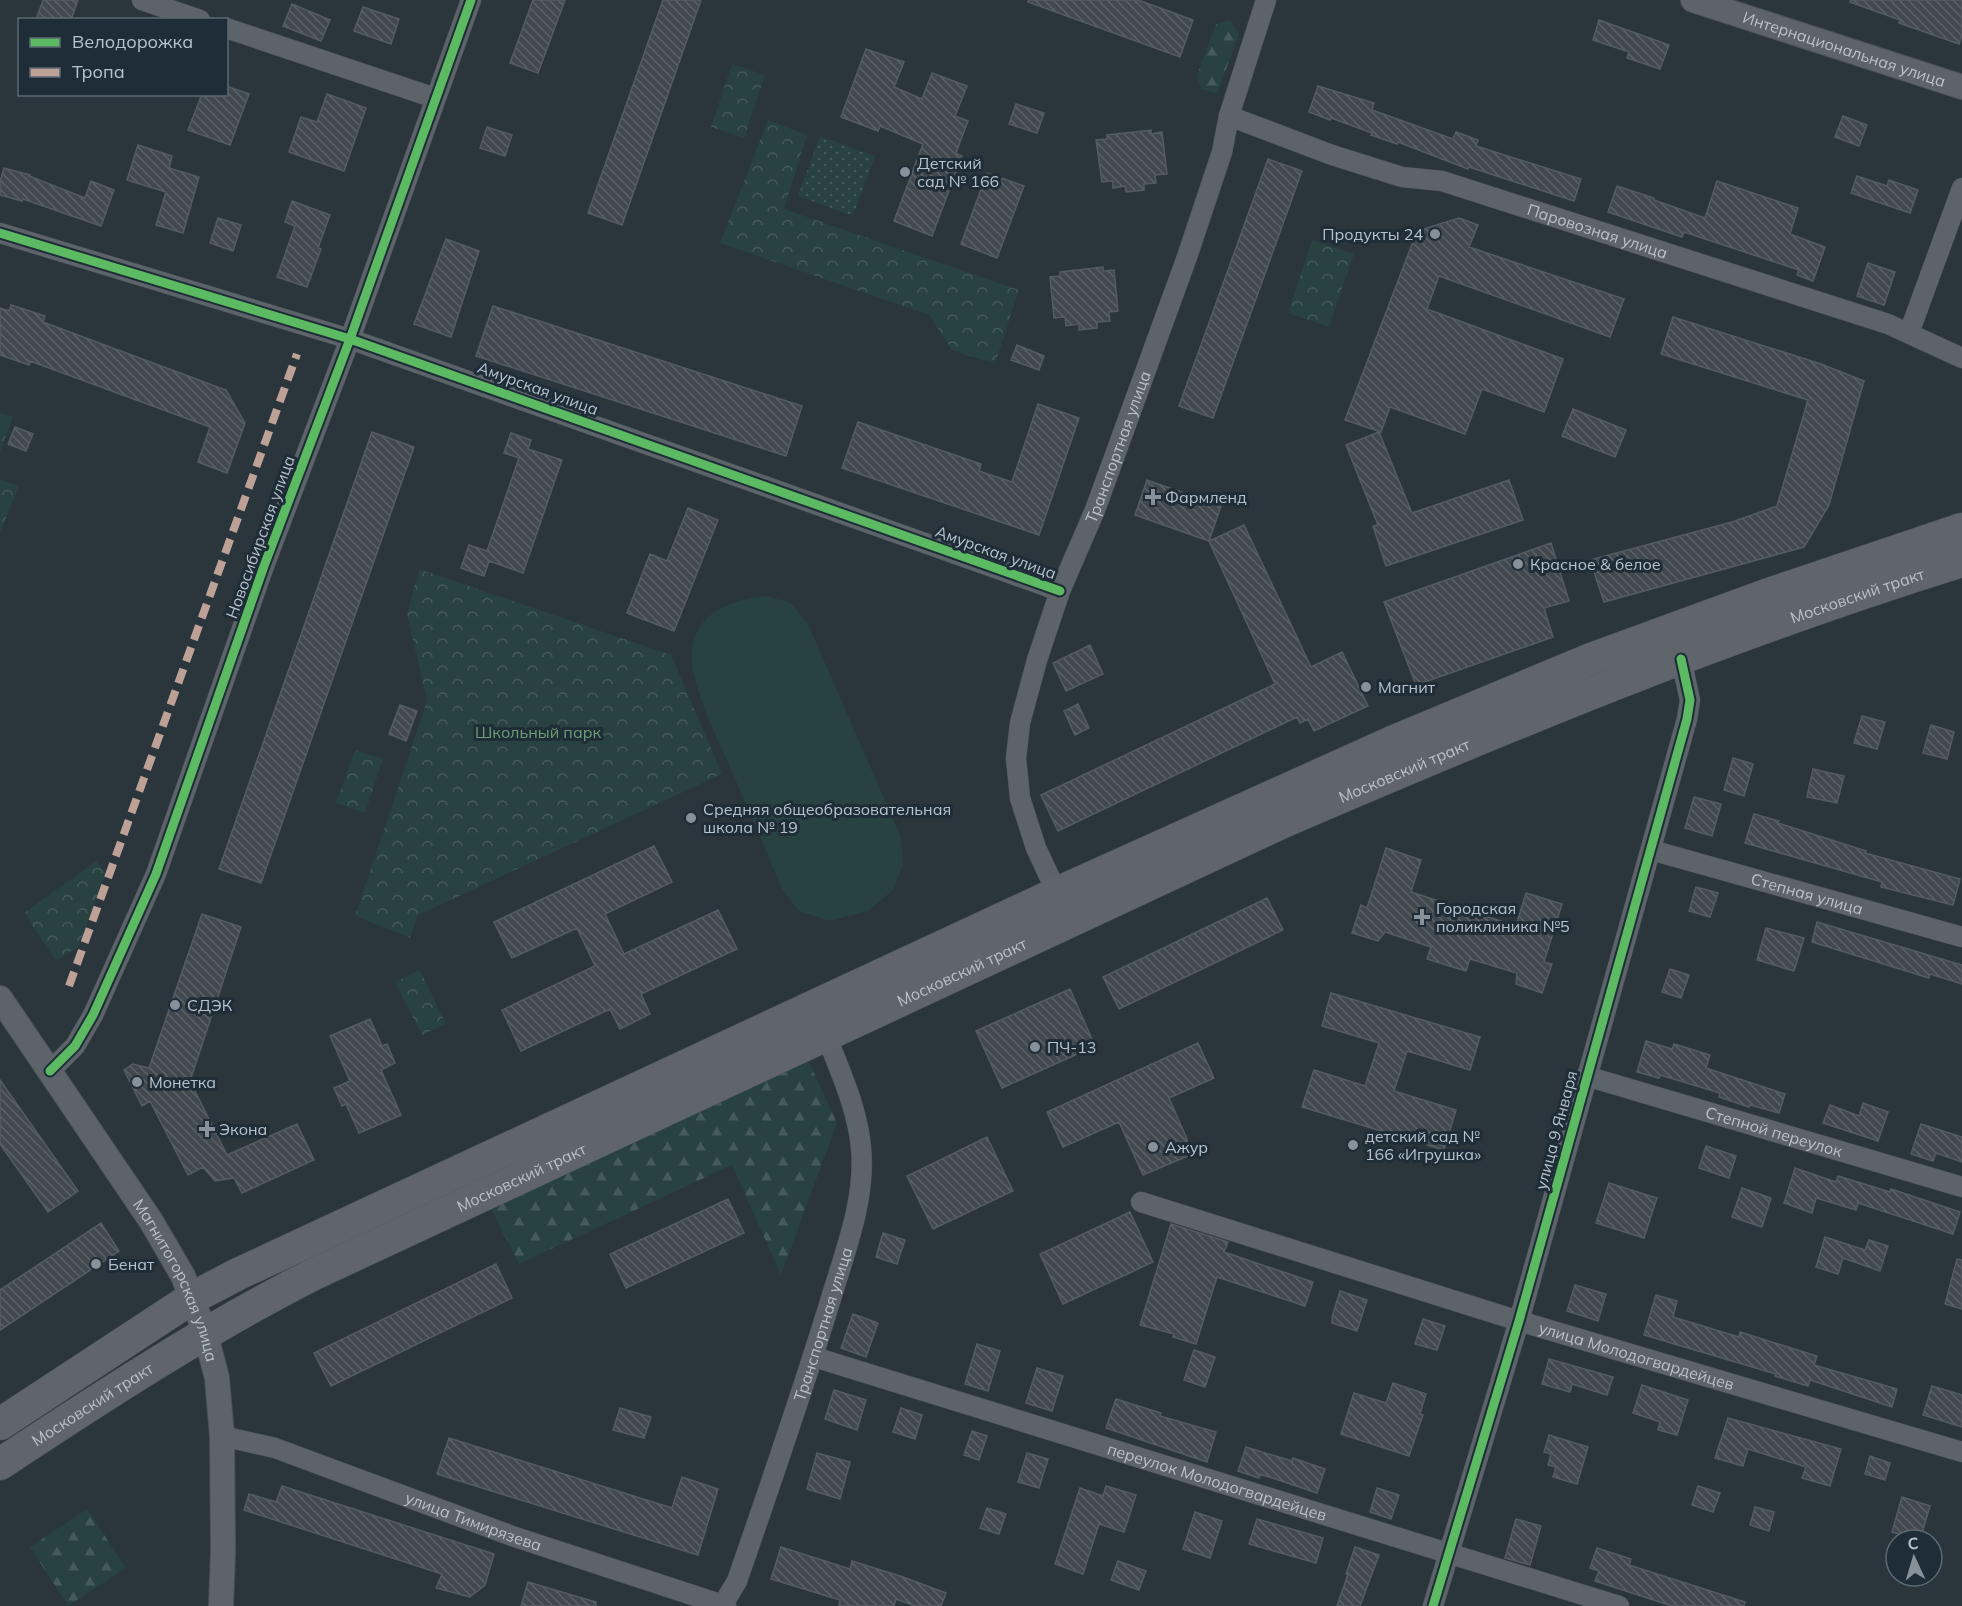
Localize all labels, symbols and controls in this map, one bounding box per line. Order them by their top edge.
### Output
street label: Интернациональная улица [1740,7,1948,91]
legend [18,18,228,96]
text: Велодорожка [72,30,193,53]
text: Тропа [72,60,125,83]
place label: Детский сад № 166 [917,153,999,191]
marker: Детский сад № 166 [898,165,912,179]
street label: Паровозная улица [1525,199,1670,263]
place label: Продукты 24 [1322,224,1423,244]
marker: Продукты 24 [1428,227,1442,241]
street label: Амурская улица [475,357,601,419]
street label: Транспортная улица [1081,368,1155,526]
street label: Новосибирская улица [221,453,299,621]
place label: Фармленд [1165,487,1247,507]
marker: Фармленд [1146,490,1160,504]
street label: Амурская улица [933,521,1059,583]
place label: Красное & белое [1530,554,1661,574]
marker: Красное & белое [1511,557,1525,571]
street label: Московский тракт [1787,563,1928,628]
place label: Магнит [1378,677,1436,697]
marker: Магнит [1359,680,1373,694]
park label: Школьный парк [475,722,601,742]
street label: Московский тракт [1335,734,1473,807]
place label: Средняя общеобразовательная школа № 19 [703,799,951,837]
marker: Средняя общеобразовательная школа № 19 [684,811,698,825]
street label: Степная улица [1749,868,1865,919]
place label: Городская поликлиника №5 [1436,898,1570,936]
marker: Городская поликлиника №5 [1413,908,1431,926]
street label: Московский тракт [894,933,1030,1011]
place label: СДЭК [187,995,233,1015]
marker: СДЭК [168,998,182,1012]
place label: ПЧ-13 [1047,1037,1096,1057]
marker: ПЧ-13 [1028,1040,1042,1054]
street label: улица 9 Января [1531,1068,1581,1192]
place label: Монетка [149,1072,216,1092]
marker: Монетка [130,1075,144,1089]
street label: Степной переулок [1703,1102,1845,1161]
place label: Экона [219,1119,267,1139]
marker: Экона [200,1122,214,1136]
place label: детский сад № 166 «Игрушка» [1365,1126,1481,1164]
place label: Ажур [1165,1137,1208,1157]
street label: Московский тракт [453,1138,590,1216]
marker: детский сад № 166 «Игрушка» [1346,1138,1360,1152]
marker: Ажур [1146,1140,1160,1154]
street label: Магнитогорская улица [129,1195,222,1364]
street label: Транспортная улица [789,1245,856,1404]
place label: Бенат [108,1254,155,1274]
marker: Бенат [89,1257,103,1271]
street label: улица Молодогвардейцев [1537,1317,1737,1394]
street label: Московский тракт [28,1357,157,1450]
street label: переулок Молодогвардейцев [1105,1438,1329,1525]
street label: улица Тимирязева [403,1487,544,1555]
north arrow [1884,1528,1944,1588]
text: С [1907,1533,1919,1553]

